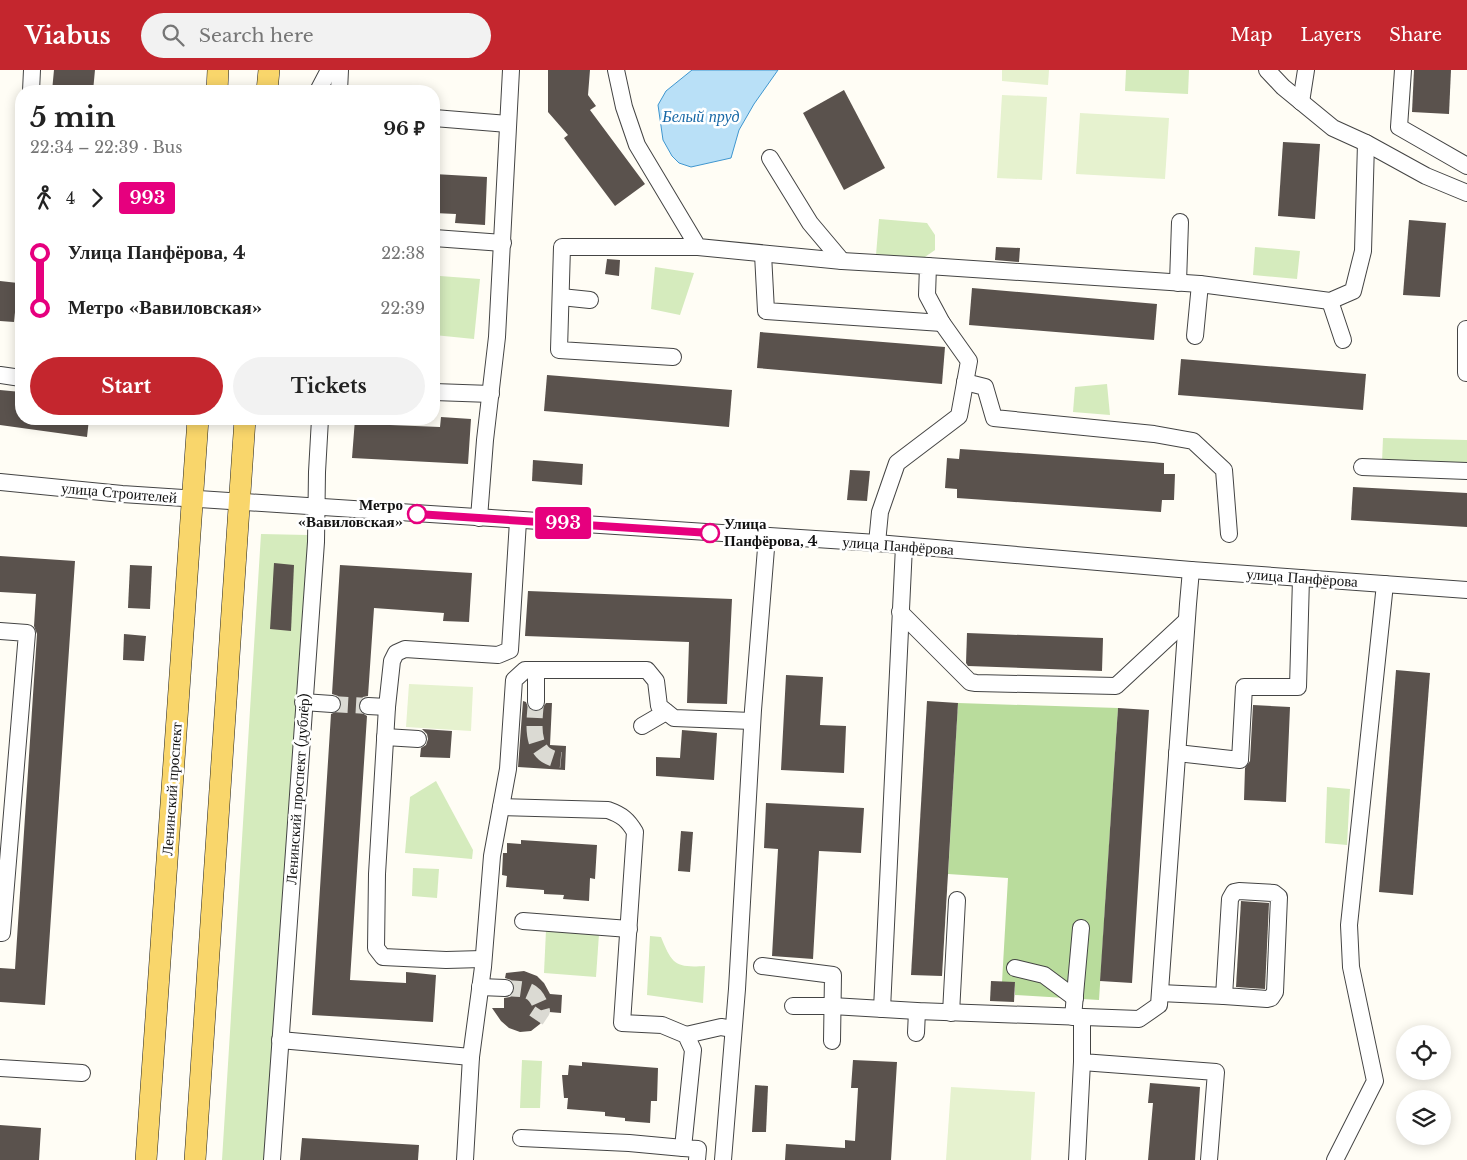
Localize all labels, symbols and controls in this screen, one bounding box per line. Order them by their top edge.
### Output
search box [141,13,491,58]
text: Viabus [25,21,111,50]
icon: search [159,21,187,49]
text: Search here [199,24,314,47]
text: Map [1231,24,1272,46]
text: Layers [1300,24,1361,46]
text: Share [1389,24,1442,46]
text: 5 min [30,100,116,135]
water label: Белый пруд [661,106,740,126]
text: 96 ₽ [383,117,425,140]
text: 22:34 – 22:39 · Bus [30,137,183,157]
icon: walk [30,184,58,212]
icon: forward [83,184,111,212]
text: 993 [129,187,165,209]
text: 4 [66,188,75,208]
text: Улица Панфёрова, 4 [68,241,246,264]
text: 22:38 [381,243,425,263]
text: Метро «Вавиловская» [68,296,262,319]
text: 22:39 [381,298,425,318]
button: Start [30,357,223,415]
button: Tickets [233,357,425,415]
street label: улица Строителей [60,478,178,507]
place label: Метро «Вавиловская» [298,495,403,531]
marker: Метро «Вавиловская» [407,504,427,524]
line badge: 993 [534,507,592,539]
text: 993 [545,512,581,534]
place label: Улица Панфёрова, 4 [724,514,818,550]
marker: Улица Панфёрова, 4 [700,523,720,543]
street label: улица Панфёрова [842,532,955,559]
street label: улица Панфёрова [1246,564,1359,591]
street label: Ленинский проспект (дублёр) [281,693,314,885]
street label: Ленинский проспект [157,721,186,856]
map controls [1396,1025,1451,1145]
button: locate [1396,1025,1451,1080]
button: layers [1396,1090,1451,1145]

